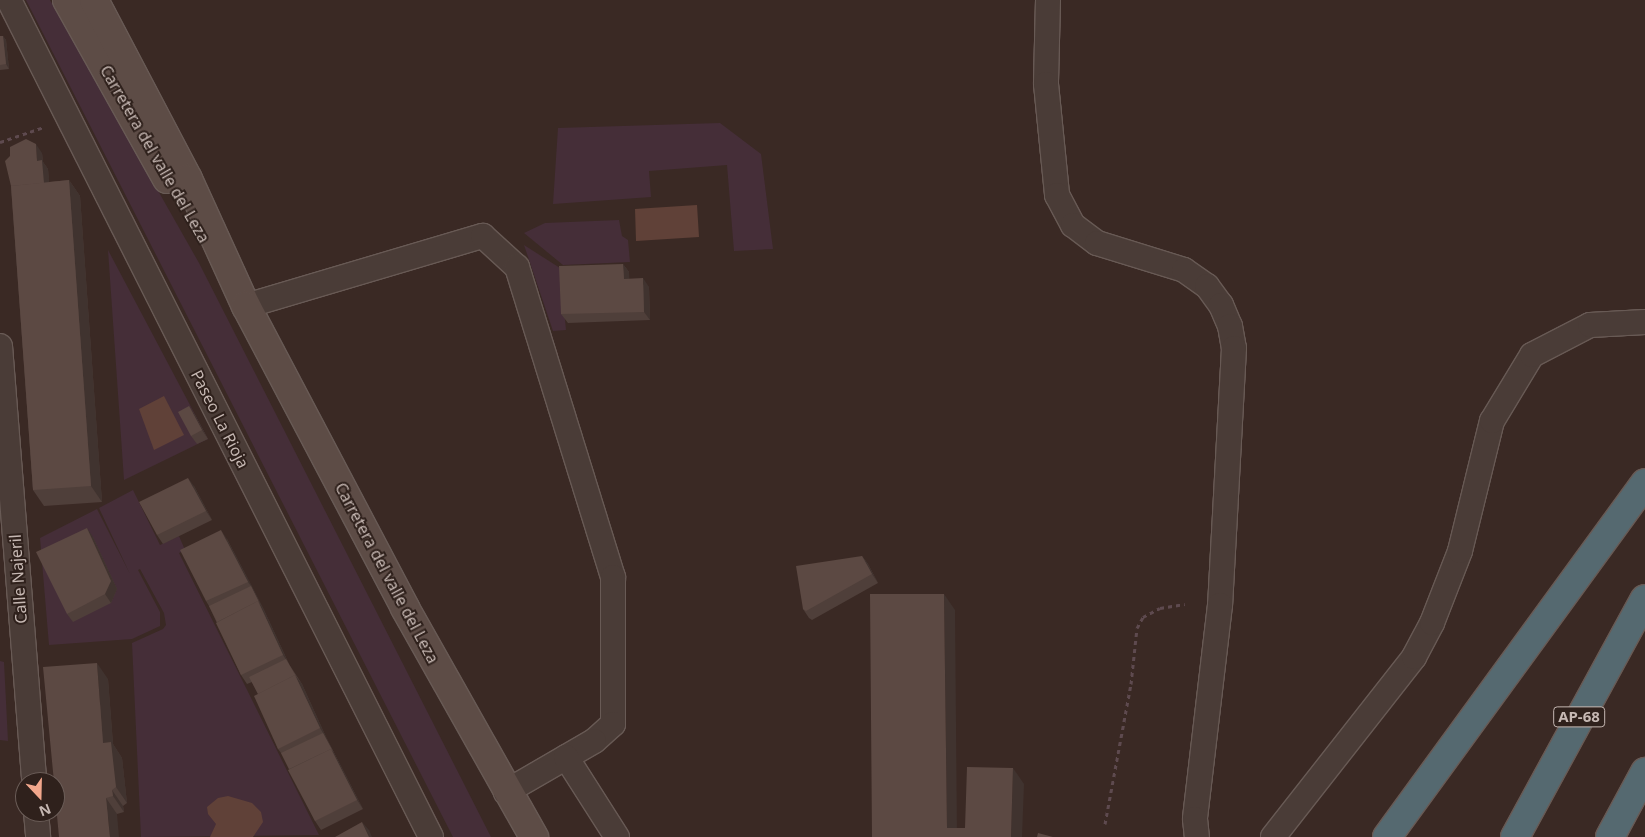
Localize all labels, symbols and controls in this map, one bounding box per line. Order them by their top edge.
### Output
street label: Carretera del valle del Leza [96,62,214,246]
street label: Paseo La Rioja [187,367,253,471]
street label: Carretera del valle del Leza [331,479,443,667]
street label: Calle Najeril [5,534,31,624]
road number: AP-68 [1553,704,1605,730]
north arrow [15,772,65,822]
text: N [36,800,54,821]

